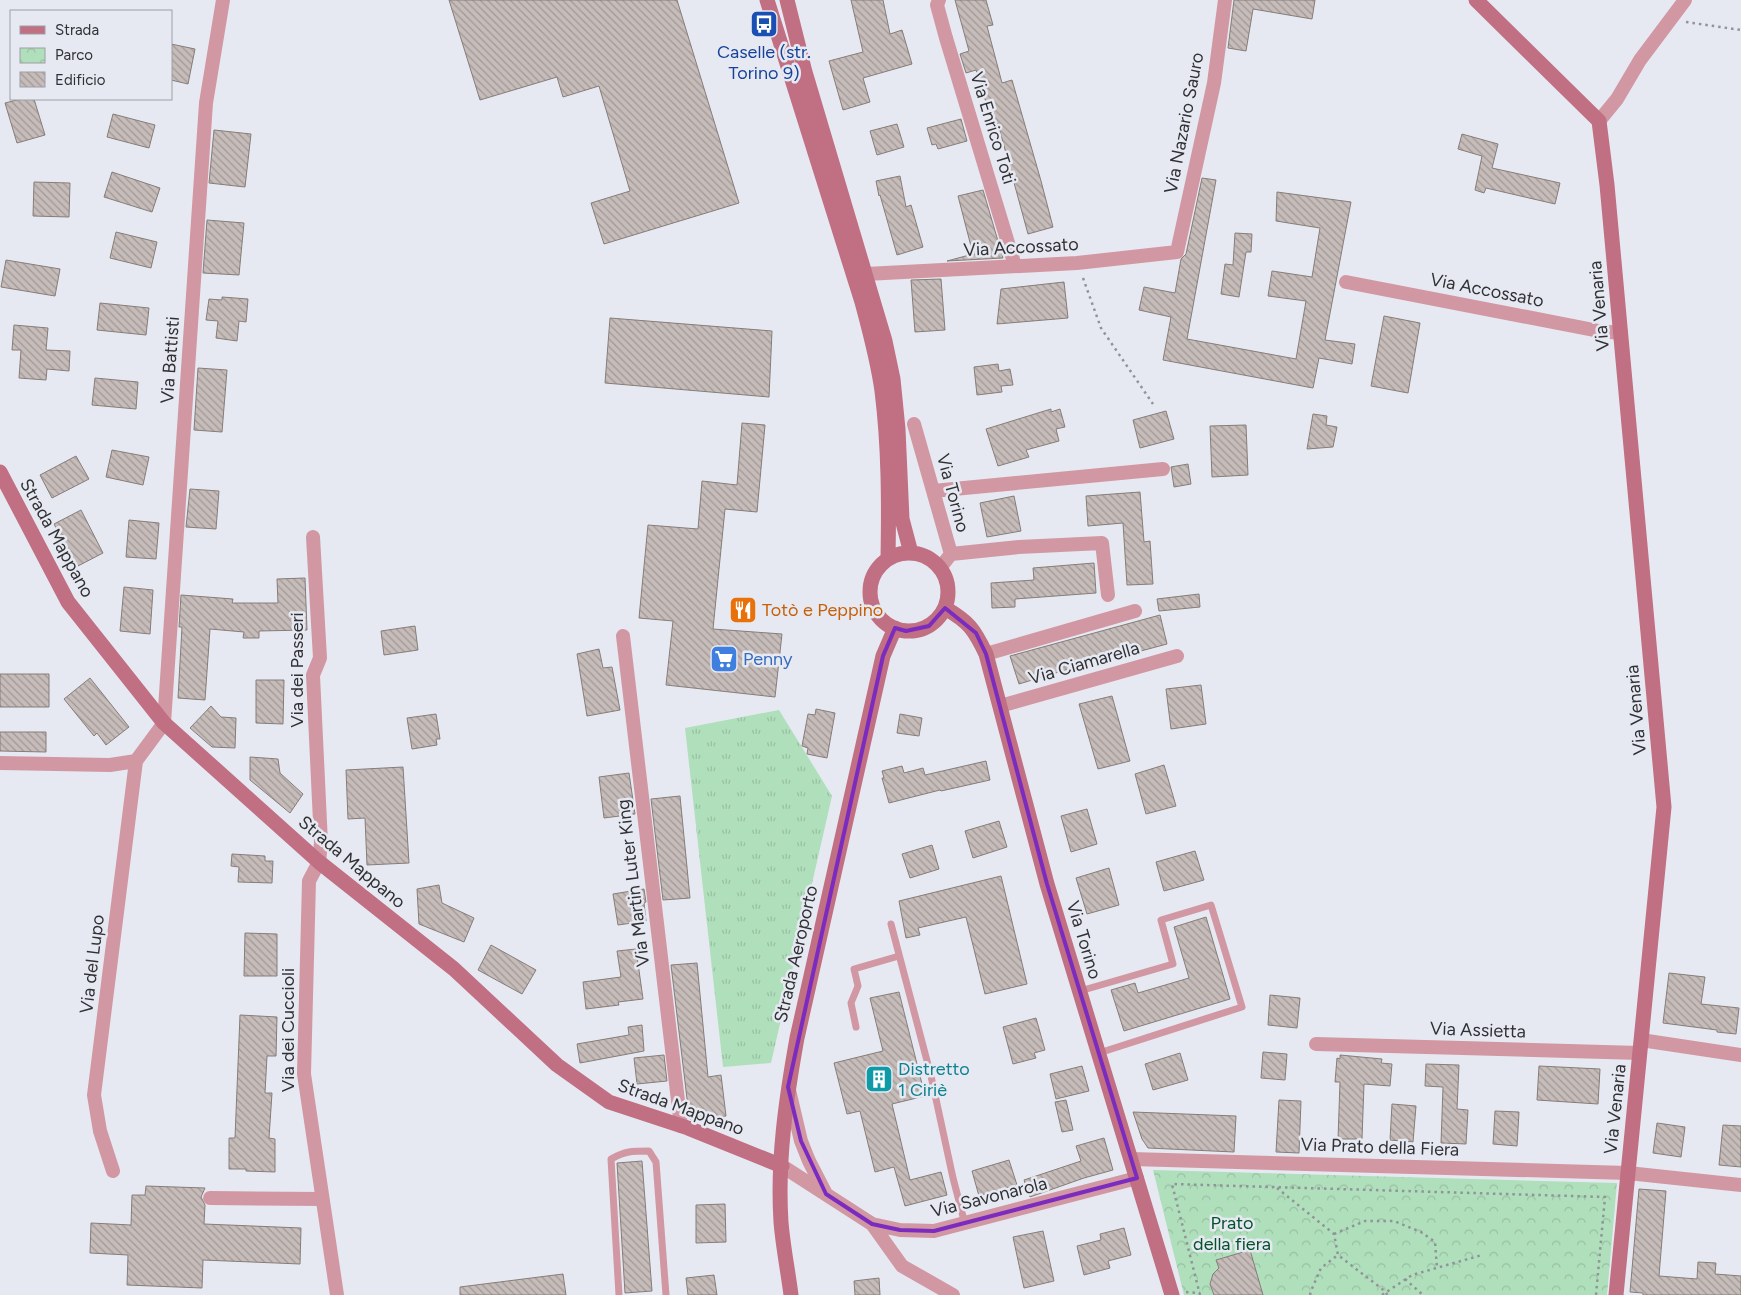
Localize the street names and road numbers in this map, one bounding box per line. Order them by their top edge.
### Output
street label: Via Nazario Sauro [1160,51,1208,195]
street label: Via Enrico Toti [966,69,1020,187]
street label: Via Accossato [963,233,1079,261]
street label: Via Venaria [1584,260,1614,352]
street label: Via Accossato [1428,268,1546,312]
street label: Via Battisti [156,316,184,404]
street label: Via Torino [932,451,974,535]
street label: Strada Mappano [15,475,99,601]
street label: Via dei Passeri [286,612,308,728]
street label: Via Ciamarella [1026,637,1142,689]
street label: Via Venaria [1621,664,1651,756]
street label: Via Martin Luter King [612,798,654,968]
street label: Strada Mappano [294,811,410,913]
street label: Strada Aeroporto [770,883,822,1025]
street label: Via Torino [1062,898,1106,982]
street label: Via del Lupo [75,913,109,1015]
street label: Via dei Cuccioli [277,968,299,1092]
street label: Via Assietta [1430,1017,1526,1043]
street label: Via Venaria [1599,1063,1631,1155]
street label: Strada Mappano [615,1074,747,1140]
street label: Via Prato della Fiera [1300,1133,1460,1161]
street label: Via Savonarola [929,1172,1049,1222]

